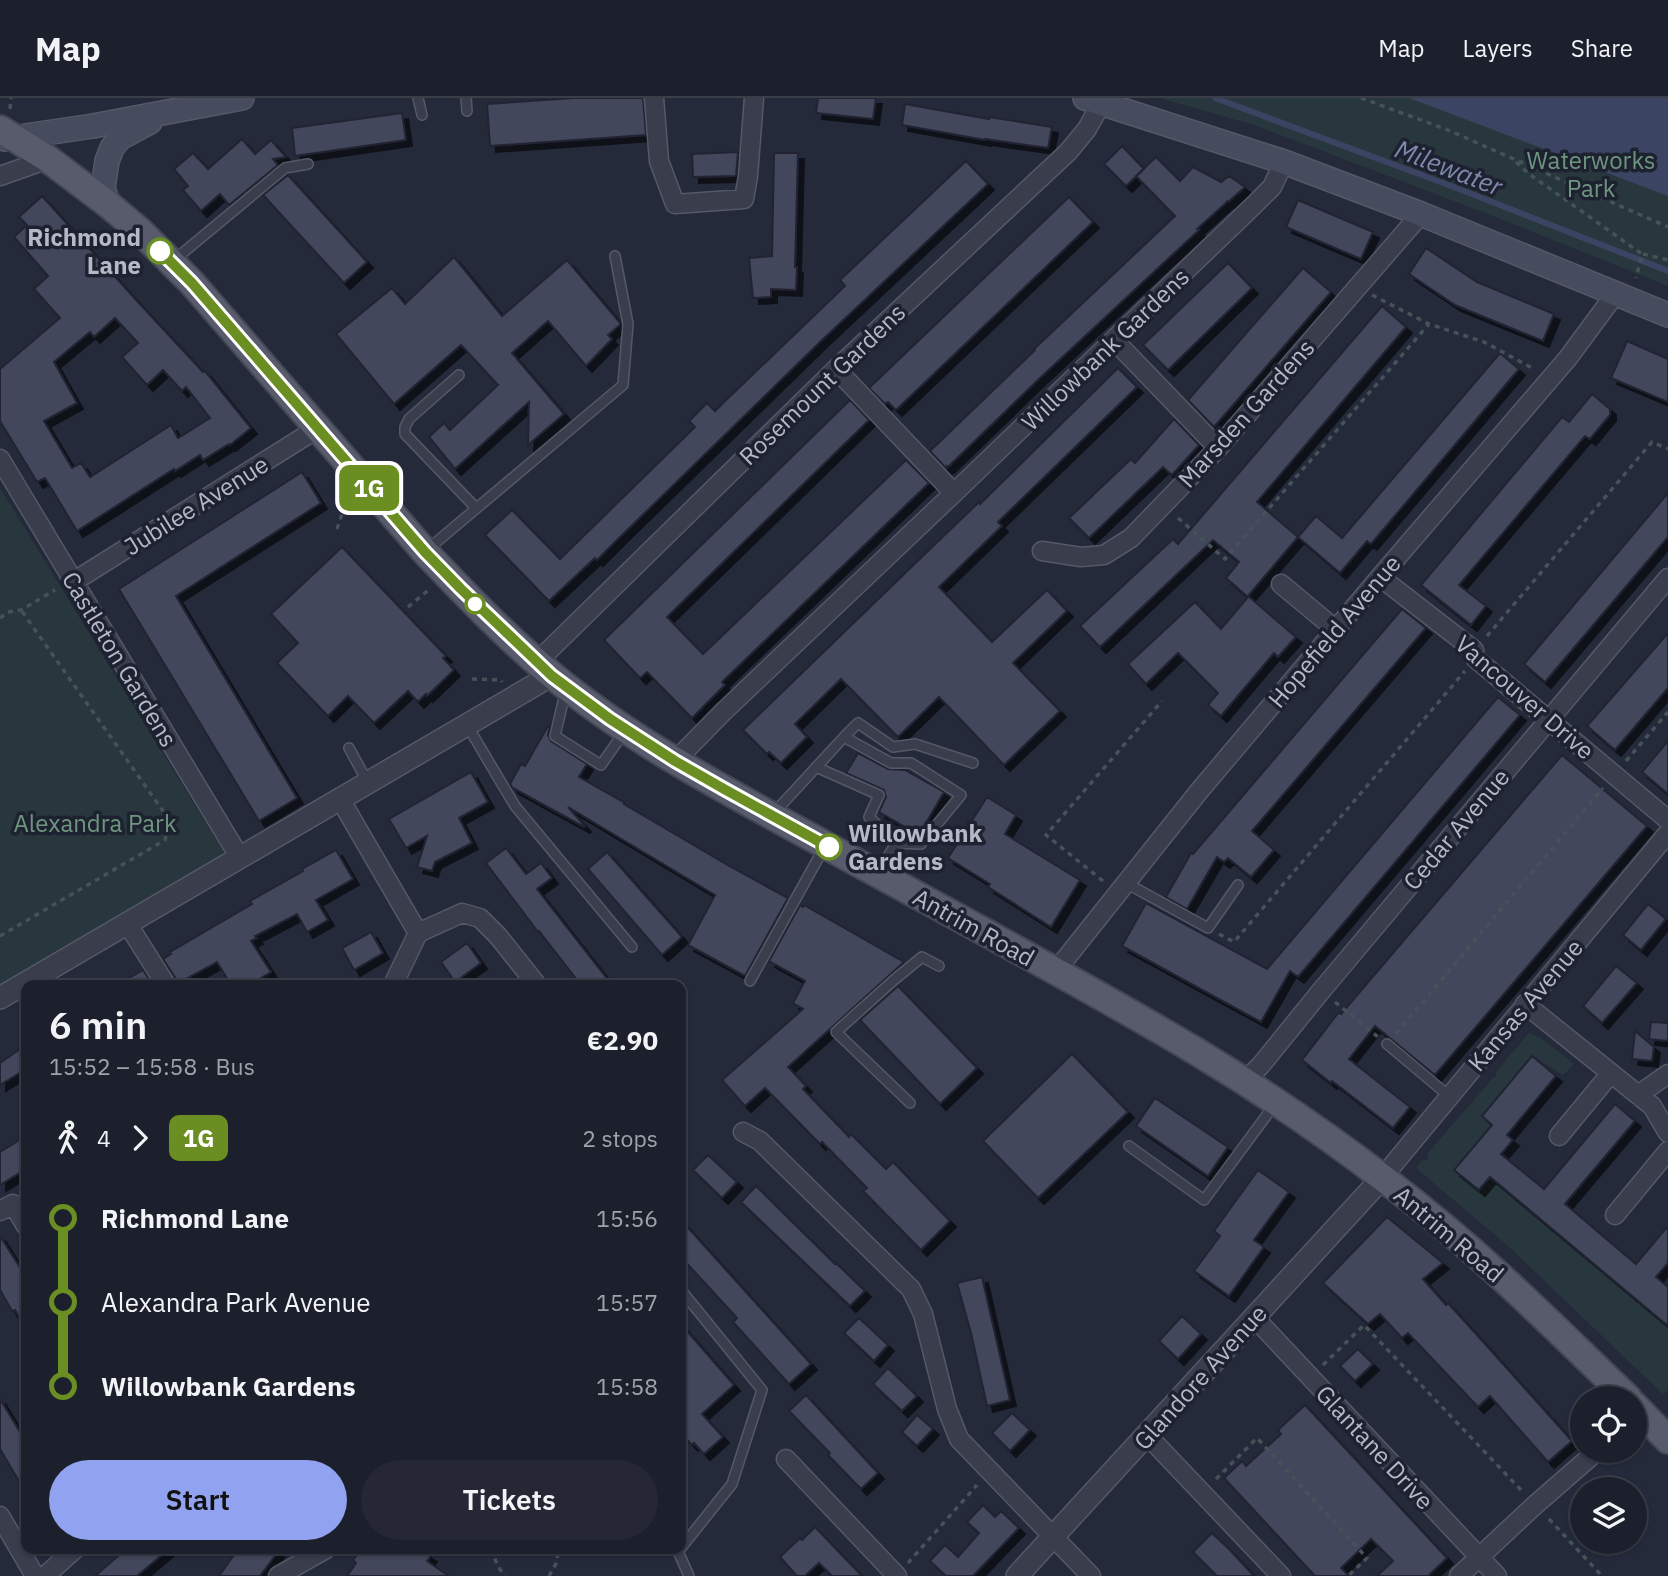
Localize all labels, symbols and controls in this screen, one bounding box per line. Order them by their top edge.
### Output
text: Map [35,27,101,70]
text: Map [1378,32,1425,64]
text: Layers [1463,32,1533,64]
text: Share [1571,32,1633,64]
water label: Milewater [1390,131,1509,204]
park label: Waterworks Park [1526,144,1656,204]
place label: Richmond Lane [27,221,141,281]
marker: Richmond Lane [147,238,173,264]
street label: Willowbank Gardens [1014,261,1196,437]
street label: Rosemount Gardens [732,296,912,472]
street label: Marsden Gardens [1171,332,1321,494]
street label: Jubilee Avenue [118,448,274,562]
line badge: 1G [338,465,400,511]
text: 1G [353,472,385,504]
street label: Hopefield Avenue [1261,548,1407,714]
street label: Castleton Gardens [55,565,185,753]
unlabelled marker [465,594,485,614]
street label: Vancouver Drive [1449,628,1601,766]
street label: Cedar Avenue [1396,761,1516,897]
park label: Alexandra Park [13,807,177,839]
place label: Willowbank Gardens [848,817,983,877]
marker: Willowbank Gardens [816,834,842,860]
street label: Antrim Road [908,881,1040,973]
street label: Kansas Avenue [1460,932,1590,1078]
text: 6 min [49,1000,147,1049]
text: €2.90 [587,1023,658,1057]
text: 15:52 – 15:58 · Bus [49,1051,255,1081]
icon: walk [49,1119,87,1157]
icon: forward [121,1119,159,1157]
text: 1G [183,1122,214,1154]
text: 4 [97,1123,111,1153]
text: 2 stops [582,1123,658,1153]
street label: Antrim Road [1387,1179,1511,1289]
text: Richmond Lane [101,1201,289,1235]
text: 15:56 [596,1203,658,1233]
text: Alexandra Park Avenue [101,1285,371,1319]
text: 15:57 [596,1287,658,1317]
street label: Glandore Avenue [1126,1298,1274,1456]
text: Willowbank Gardens [101,1369,356,1403]
text: 15:58 [596,1371,658,1401]
street label: Glantane Drive [1309,1378,1441,1516]
map controls [1570,1386,1647,1554]
button: locate [1570,1386,1647,1463]
button: Start [49,1460,347,1540]
button: Tickets [361,1460,658,1540]
button: layers [1570,1477,1647,1554]

